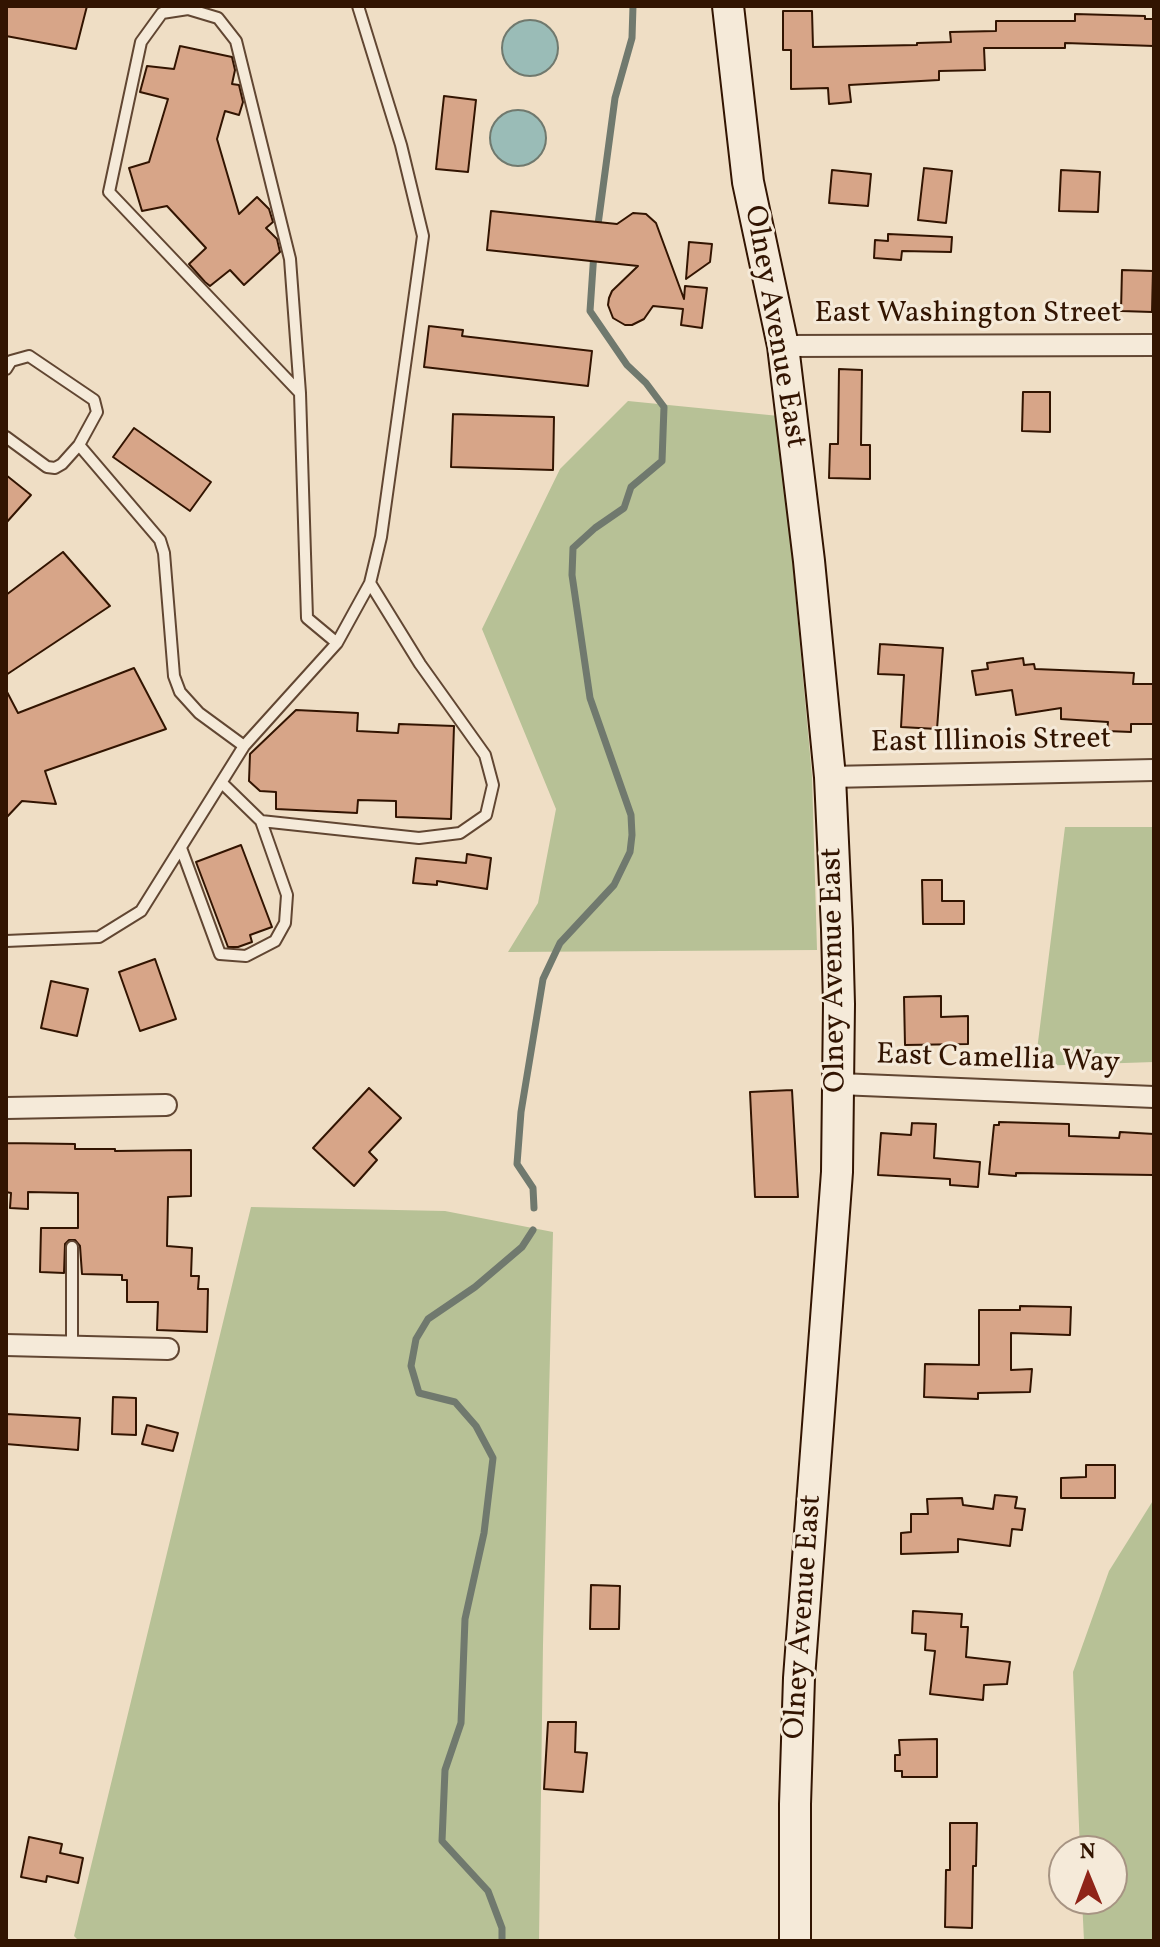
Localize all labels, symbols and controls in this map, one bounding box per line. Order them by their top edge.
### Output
street label: Olney Avenue East [734,203,812,451]
street label: East Washington Street [815,297,1121,333]
street label: East Illinois Street [871,723,1111,763]
street label: Olney Avenue East [816,847,856,1093]
street label: East Camellia Way [876,1039,1120,1083]
street label: Olney Avenue East [778,1493,832,1741]
north arrow [1048,1835,1128,1915]
text: N [1079,1837,1096,1868]

